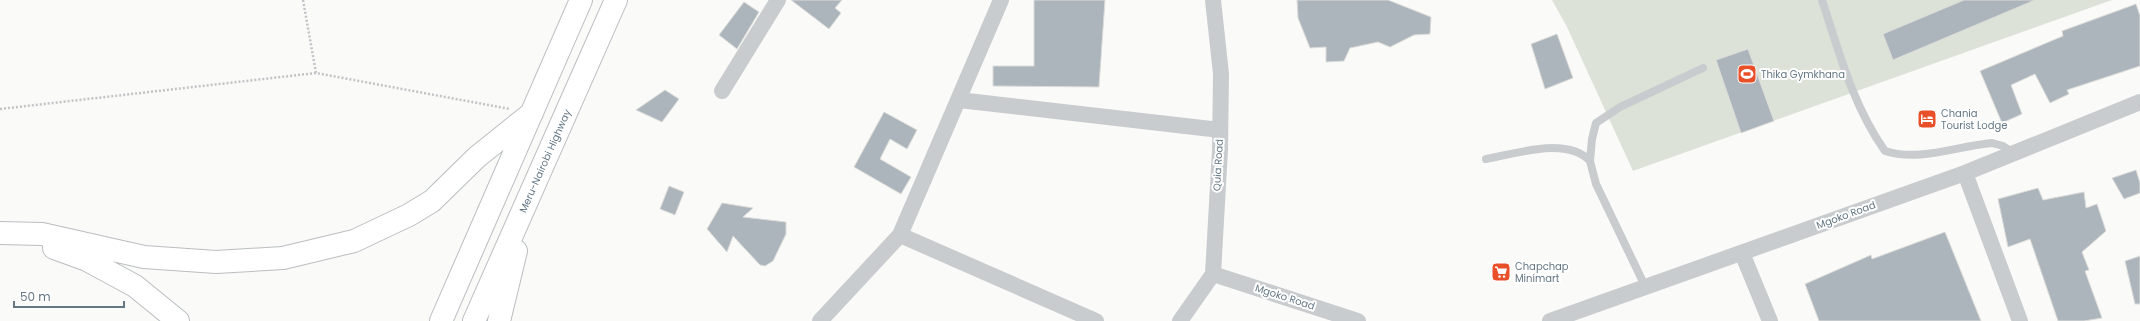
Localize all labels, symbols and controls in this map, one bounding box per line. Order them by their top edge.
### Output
sports icon: Thika Gymkhana [1736,63,1758,85]
place label: Thika Gymkhana [1761,67,1845,82]
place label: Chania Tourist Lodge [1941,106,2007,133]
street label: Meru-Nairobi Highway [515,107,575,215]
hotel icon: Chania Tourist Lodge [1916,108,1938,130]
street label: Quia Road [1209,139,1227,191]
street label: Mgoko Road [1814,197,1878,233]
place label: Chapchap Minimart [1515,259,1569,286]
supermarket icon: Chapchap Minimart [1490,261,1512,283]
street label: Mgoko Road [1253,280,1317,314]
scale bar [14,283,124,309]
text: 50 m [20,288,51,305]

